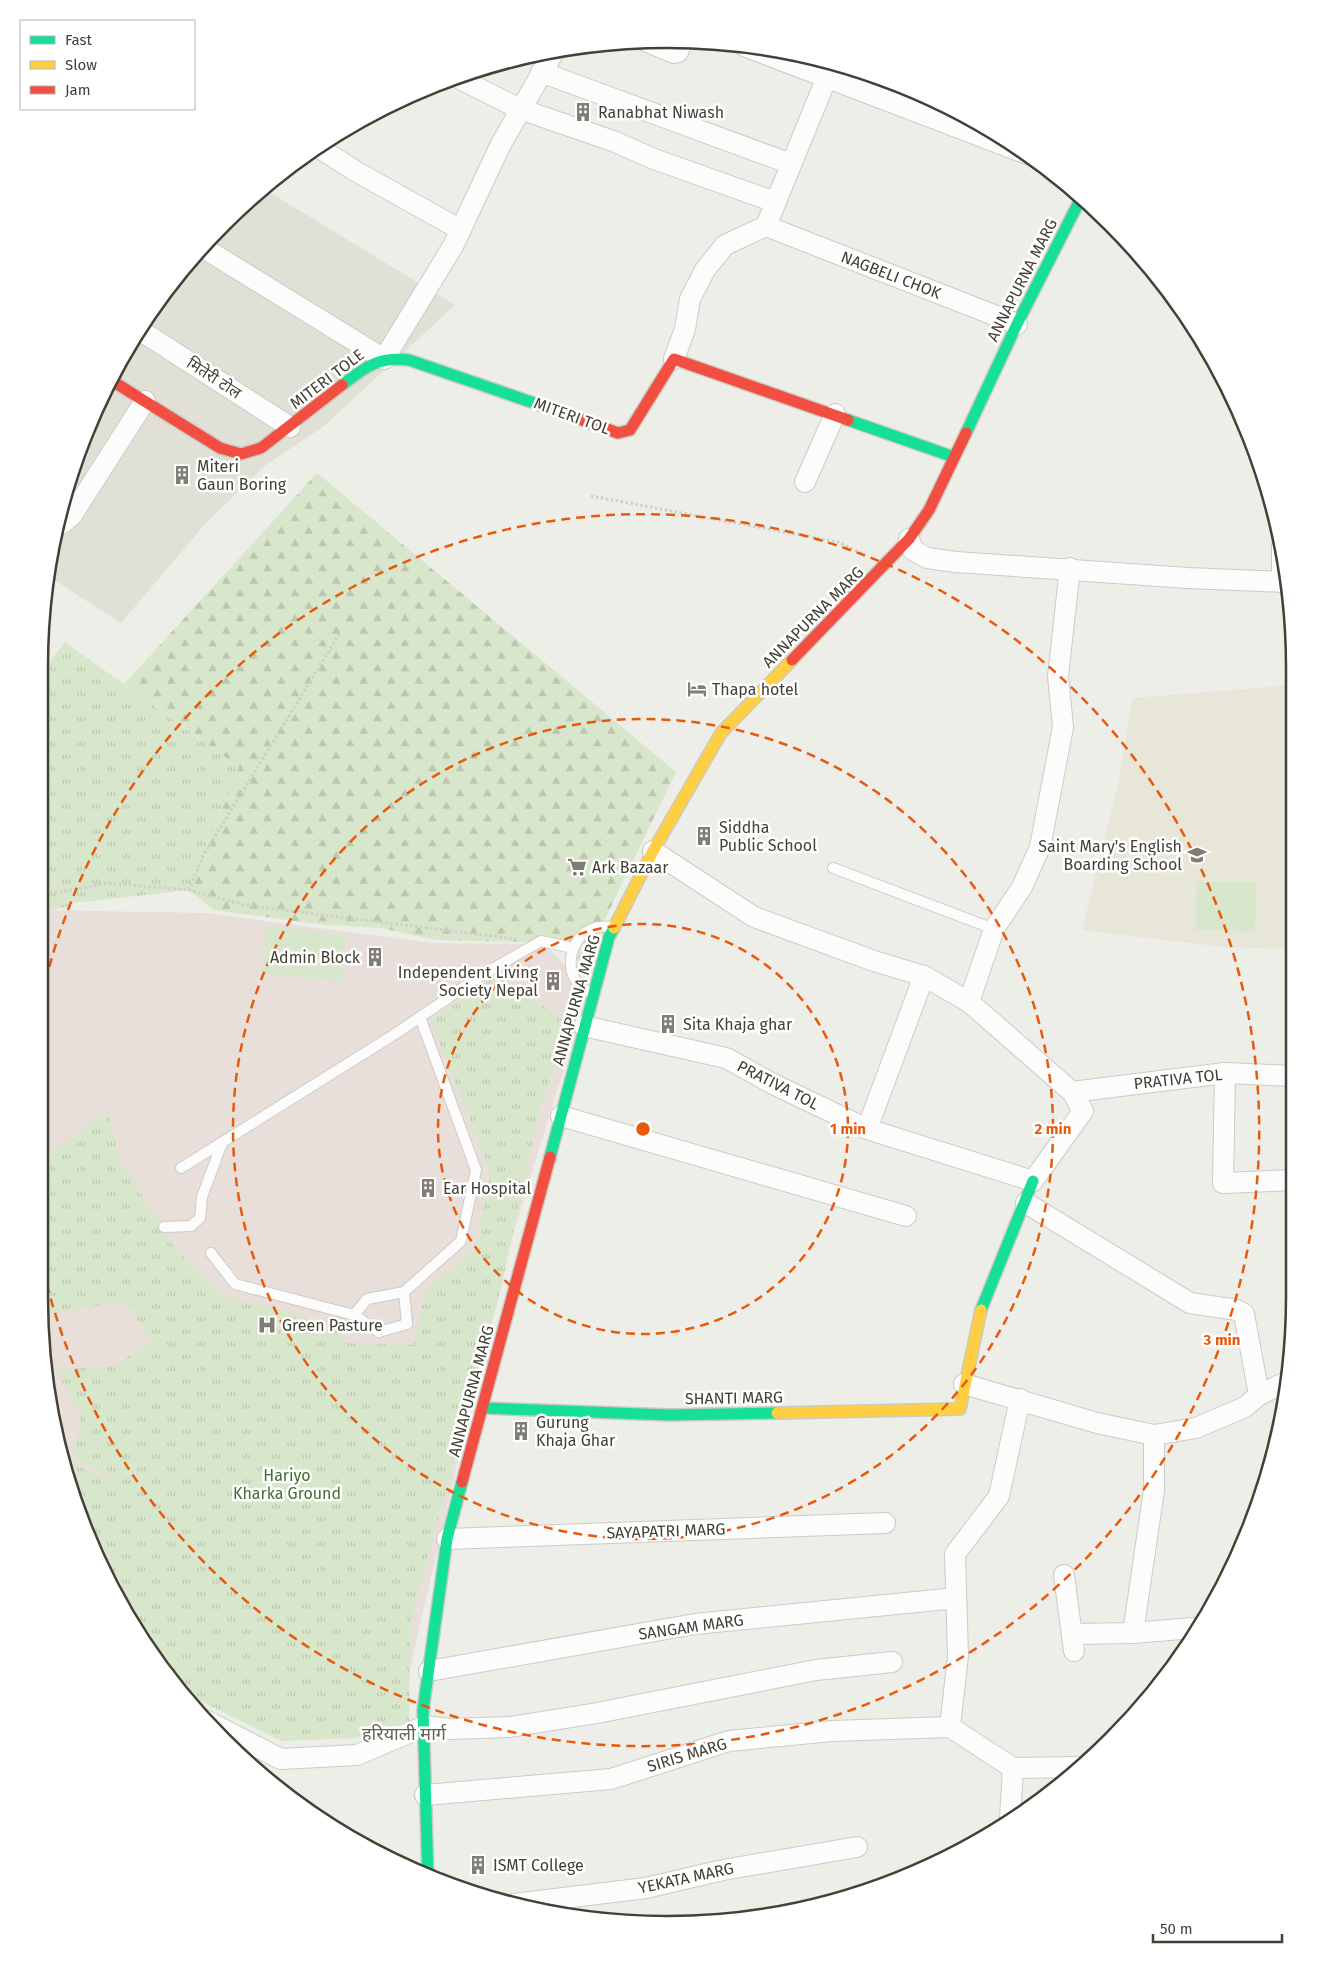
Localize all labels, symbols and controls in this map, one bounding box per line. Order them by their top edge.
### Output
legend [20,20,195,110]
text: Fast [65,31,92,49]
text: Slow [65,56,97,74]
text: Jam [65,81,91,99]
building icon: Ranabhat Niwash [572,101,594,123]
place label: Ranabhat Niwash [598,103,724,122]
street label: ANNAPURNA MARG [983,215,1061,345]
street label: NAGBELI CHOK [838,247,944,303]
street label: MITERI TOLE [286,345,368,413]
street label: मितेरी टोल [183,353,246,403]
street label: MITERI TOL [531,393,613,439]
place label: Miteri Gaun Boring [197,457,287,494]
building icon: Miteri Gaun Boring [171,464,193,486]
street label: ANNAPURNA MARG [758,562,868,672]
hotel icon: Thapa hotel [686,678,708,700]
place label: Thapa hotel [712,680,799,699]
place label: Siddha Public School [719,818,817,855]
building icon: Siddha Public School [693,825,715,847]
place label: Saint Mary's English Boarding School [1038,837,1182,874]
school or university icon: Saint Mary's English Boarding School [1186,844,1208,866]
supermarket icon: Ark Bazaar [566,856,588,878]
place label: Ark Bazaar [592,858,669,877]
street label: ANNAPURNA MARG [548,932,604,1068]
building icon: Admin Block [364,946,386,968]
place label: Admin Block [270,948,361,967]
place label: Independent Living Society Nepal [398,963,539,1000]
building icon: Independent Living Society Nepal [542,970,564,992]
building icon: Sita Khaja ghar [657,1013,679,1035]
place label: Sita Khaja ghar [683,1015,793,1034]
street label: PRATIVA TOL [734,1056,822,1114]
street label: PRATIVA TOL [1133,1065,1223,1093]
centre of rings [634,1120,652,1138]
text: 1 min [830,1120,866,1138]
text: 2 min [1035,1120,1071,1138]
building icon: Ear Hospital [417,1177,439,1199]
place label: Ear Hospital [443,1179,531,1198]
hospital icon: Green Pasture [256,1314,278,1336]
place label: Green Pasture [282,1316,383,1335]
street label: ANNAPURNA MARG [444,1323,498,1459]
text: 3 min [1203,1331,1240,1349]
street label: SHANTI MARG [685,1388,783,1408]
place label: Gurung Khaja Ghar [536,1413,616,1450]
building icon: Gurung Khaja Ghar [510,1420,532,1442]
park label: Hariyo Kharka Ground [233,1466,341,1503]
street label: SAYAPATRI MARG [606,1519,726,1543]
street label: SANGAM MARG [637,1610,745,1644]
district label: हरियाली मार्ग [362,1723,447,1745]
street label: SIRIS MARG [645,1734,729,1776]
building icon: ISMT College [467,1854,489,1876]
place label: ISMT College [493,1856,584,1875]
street label: YEKATA MARG [636,1859,736,1897]
scale bar [1153,1912,1282,1944]
text: 50 m [1160,1920,1193,1938]

